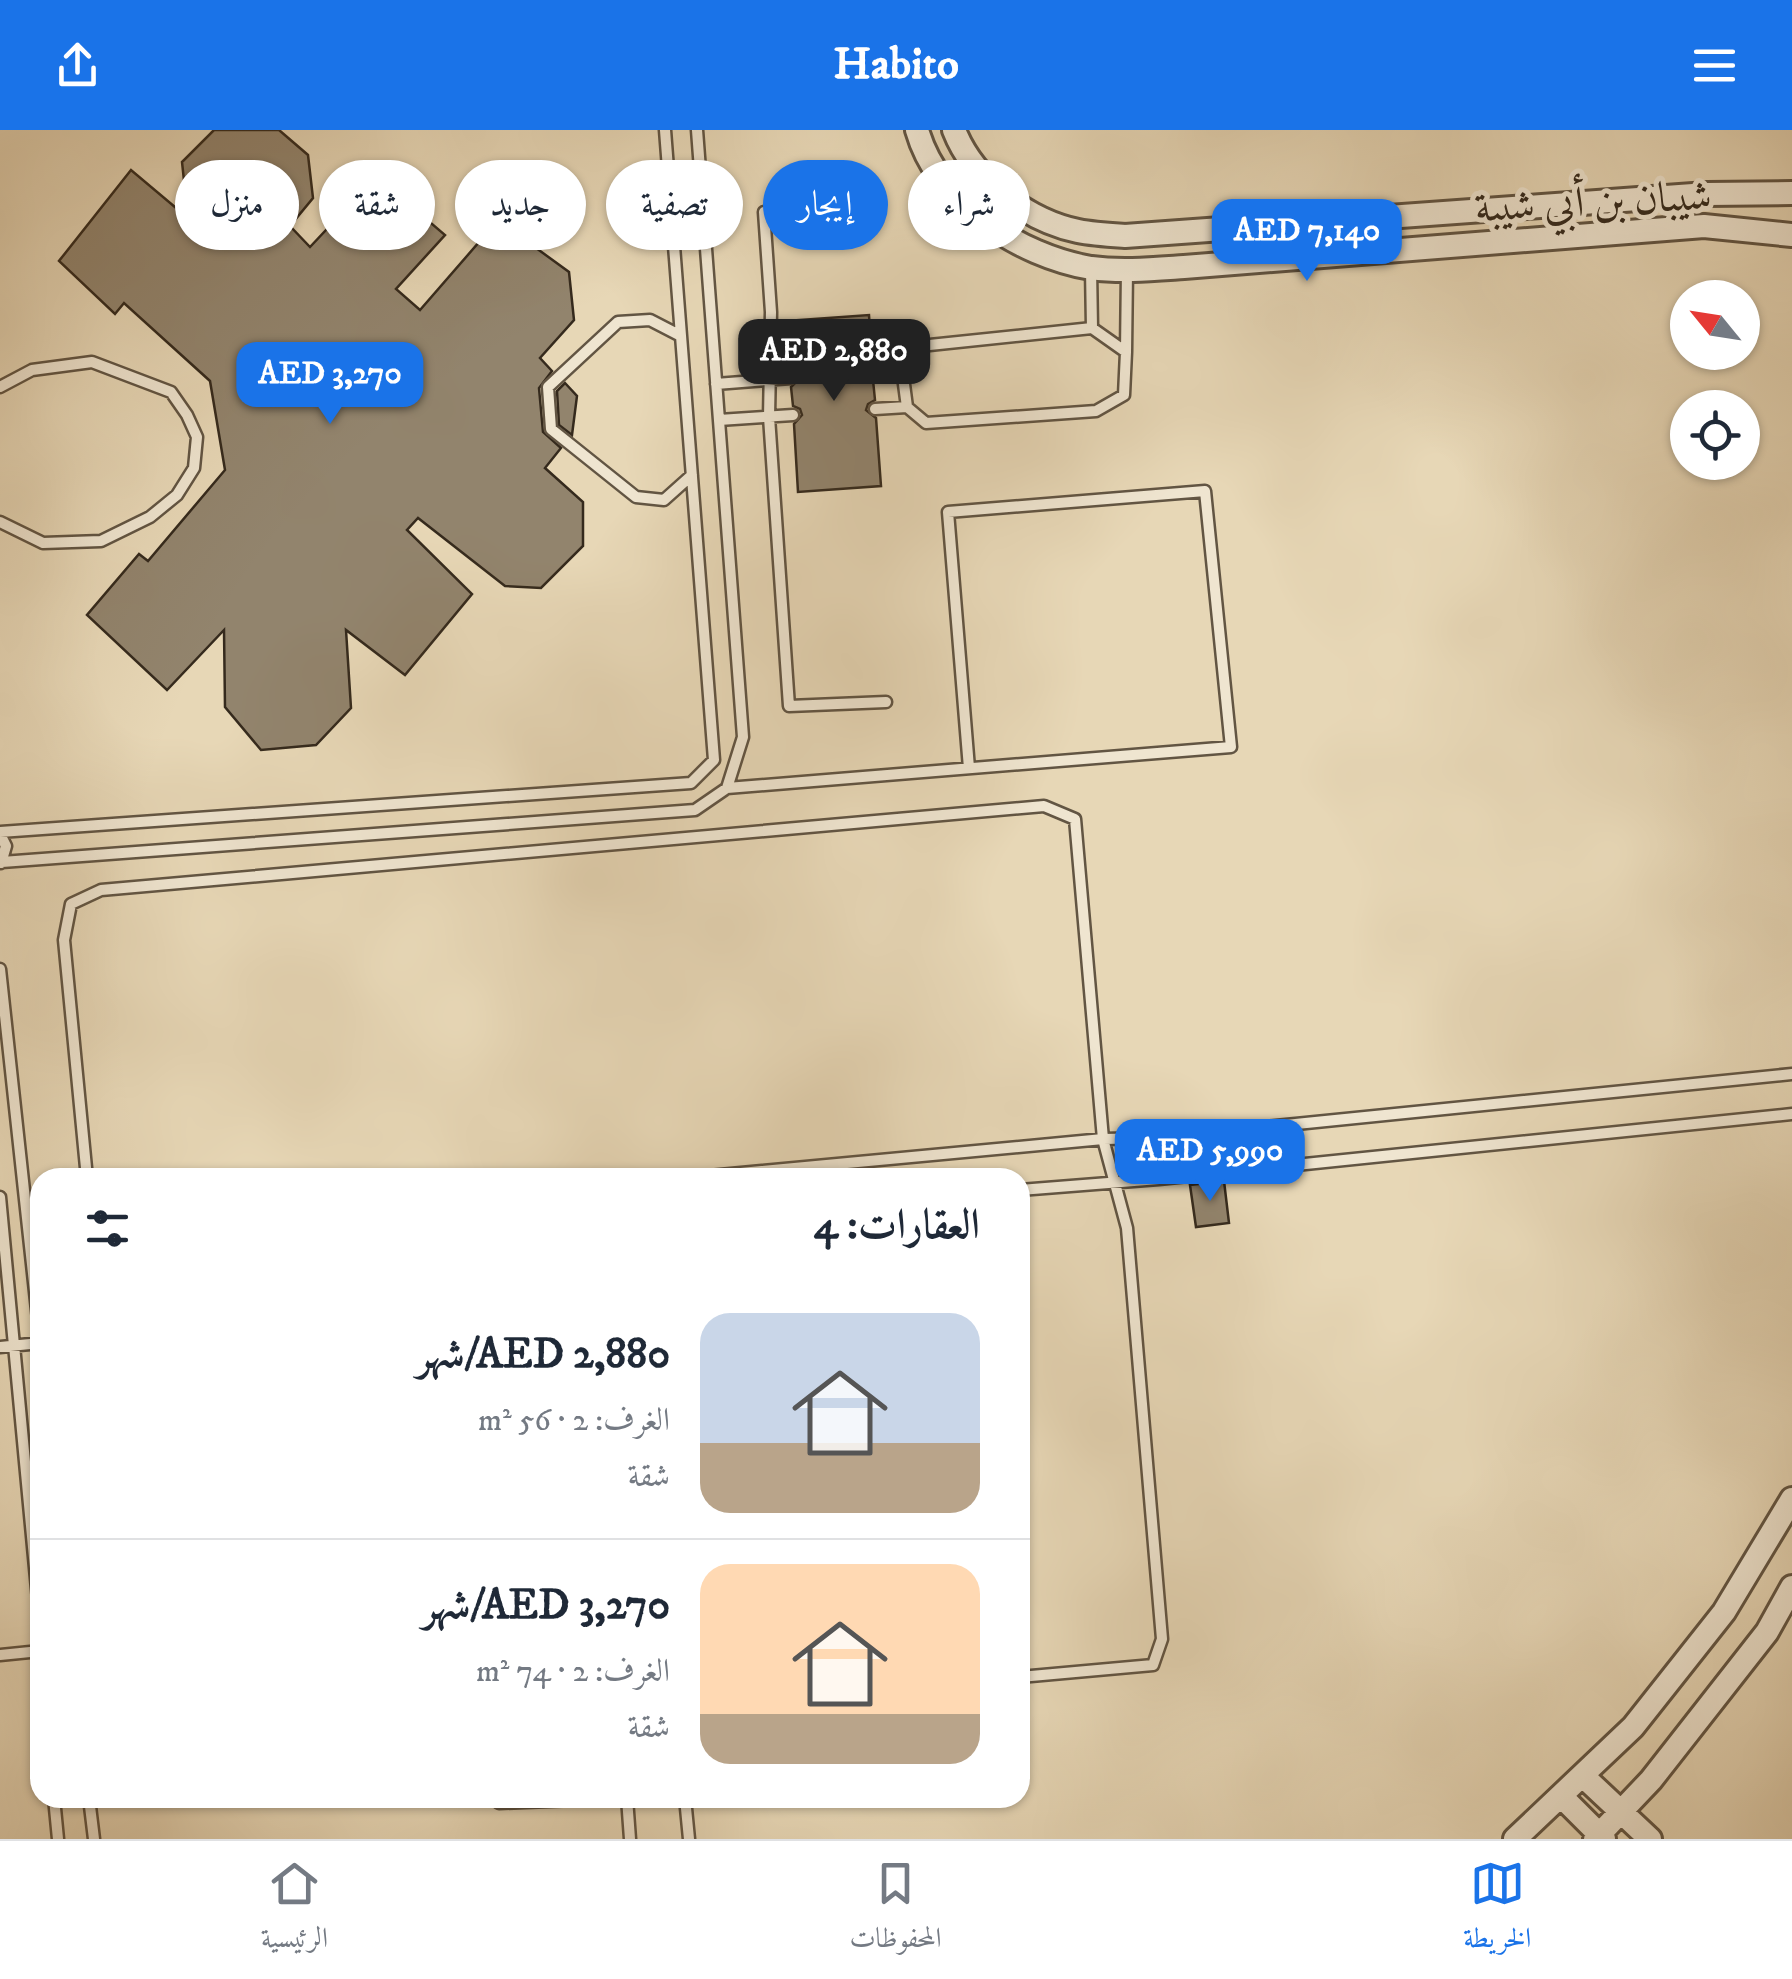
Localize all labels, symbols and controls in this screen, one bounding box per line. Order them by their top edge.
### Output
text: Habito [833,37,959,93]
icon: share [50,38,105,93]
icon: menu [1687,38,1742,93]
chip: منزل [175,160,299,250]
chip: شقة [319,160,435,250]
chip: جديد [455,160,586,250]
chip: تصفية [606,160,743,250]
chip: إيجار [763,160,888,250]
chip: شراء [908,160,1030,250]
street label: شيبان بن أبي شيبة [1473,166,1713,240]
pin: AED 7,140 [1193,199,1421,284]
text: AED 7,140 [1234,211,1380,251]
north arrow [1670,280,1760,370]
map controls [1670,280,1760,480]
pin: AED 2,880 [720,319,948,404]
text: AED 2,880 [760,331,908,371]
pin: AED 3,270 [216,342,444,427]
text: AED 3,270 [258,354,402,394]
button: locate [1670,390,1760,480]
pin: AED 5,990 [1096,1119,1324,1204]
text: AED 5,990 [1137,1131,1283,1171]
text: العقارات: 4 [814,1200,980,1252]
icon: filters [80,1201,135,1256]
text: AED 2,880/شهر [417,1329,670,1381]
icon: home [780,1353,900,1473]
text: الغرف: 2 · 56 m² [478,1401,670,1441]
text: شقة [628,1457,670,1497]
text: AED 3,270/شهر [422,1580,670,1632]
icon: home [780,1604,900,1724]
text: الغرف: 2 · 74 m² [476,1652,670,1692]
text: شقة [628,1708,670,1748]
tab: الرئيسية [261,1856,328,1965]
tab: المحفوظات [849,1856,942,1965]
tab: الخريطة [1463,1856,1531,1965]

